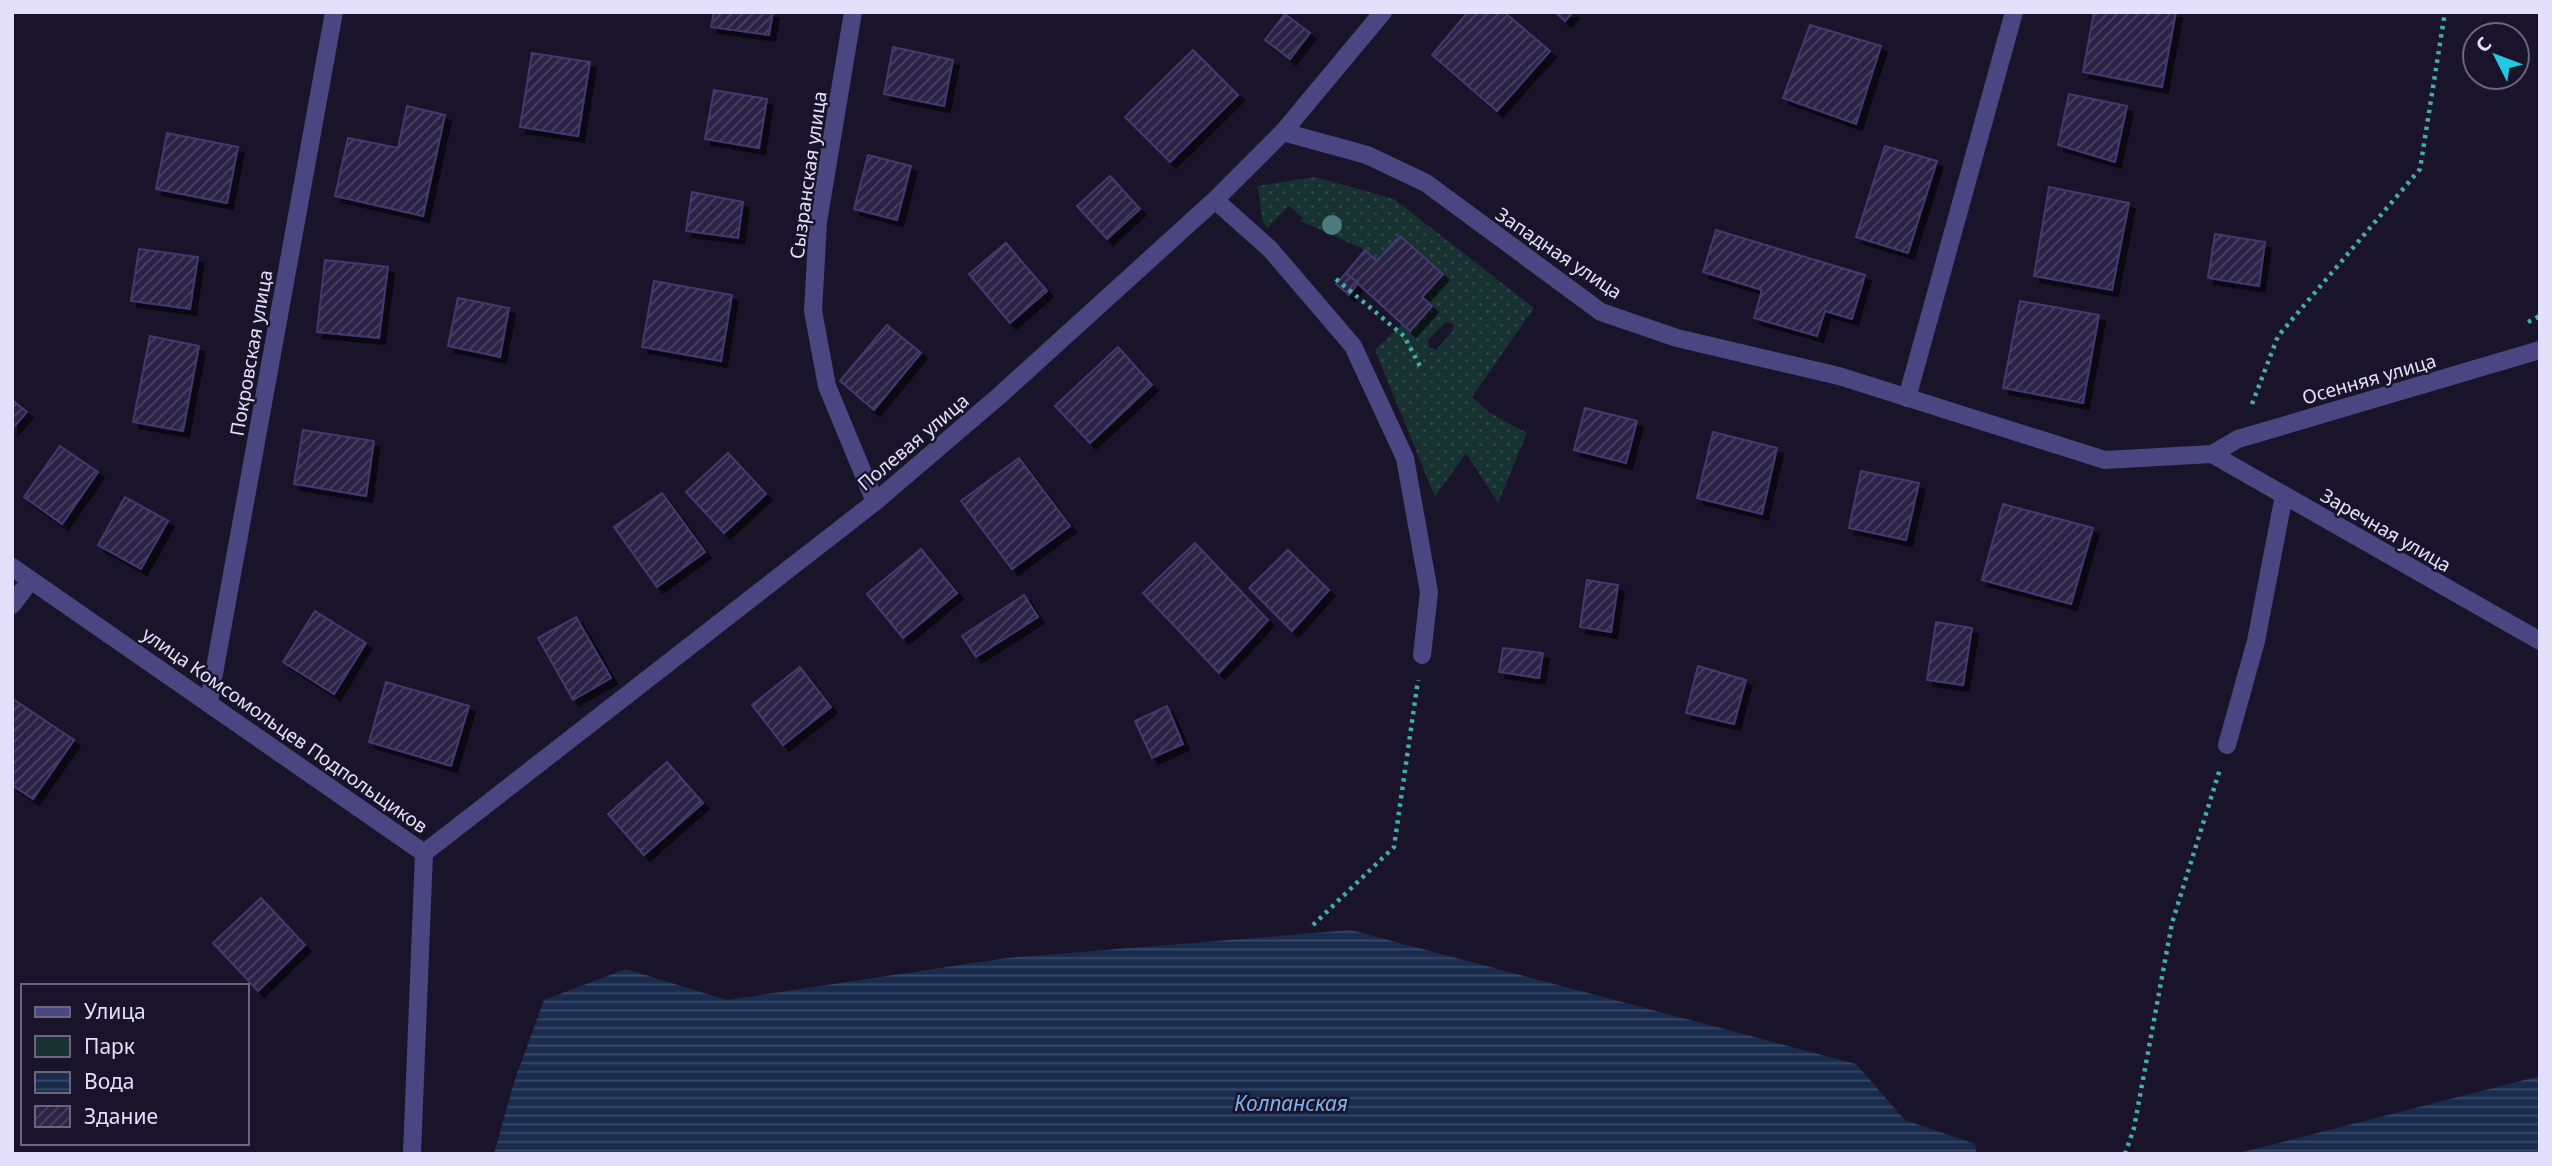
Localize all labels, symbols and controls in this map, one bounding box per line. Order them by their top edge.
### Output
north arrow [2461,21,2531,91]
text: С [2470,31,2497,58]
street label: Сызранская улица [783,89,833,261]
street label: Западная улица [1491,201,1627,305]
street label: Покровская улица [224,268,278,438]
street label: Осенняя улица [2299,347,2439,411]
street label: Полевая улица [852,388,974,496]
street label: Заречная улица [2316,482,2456,578]
street label: улица Комсомольцев Подпольщиков [137,621,433,839]
legend [21,984,248,1145]
text: Улица [84,997,146,1025]
text: Парк [84,1032,135,1060]
text: Вода [84,1067,134,1095]
water label: Колпанская [1234,1089,1348,1117]
text: Здание [84,1102,158,1130]

